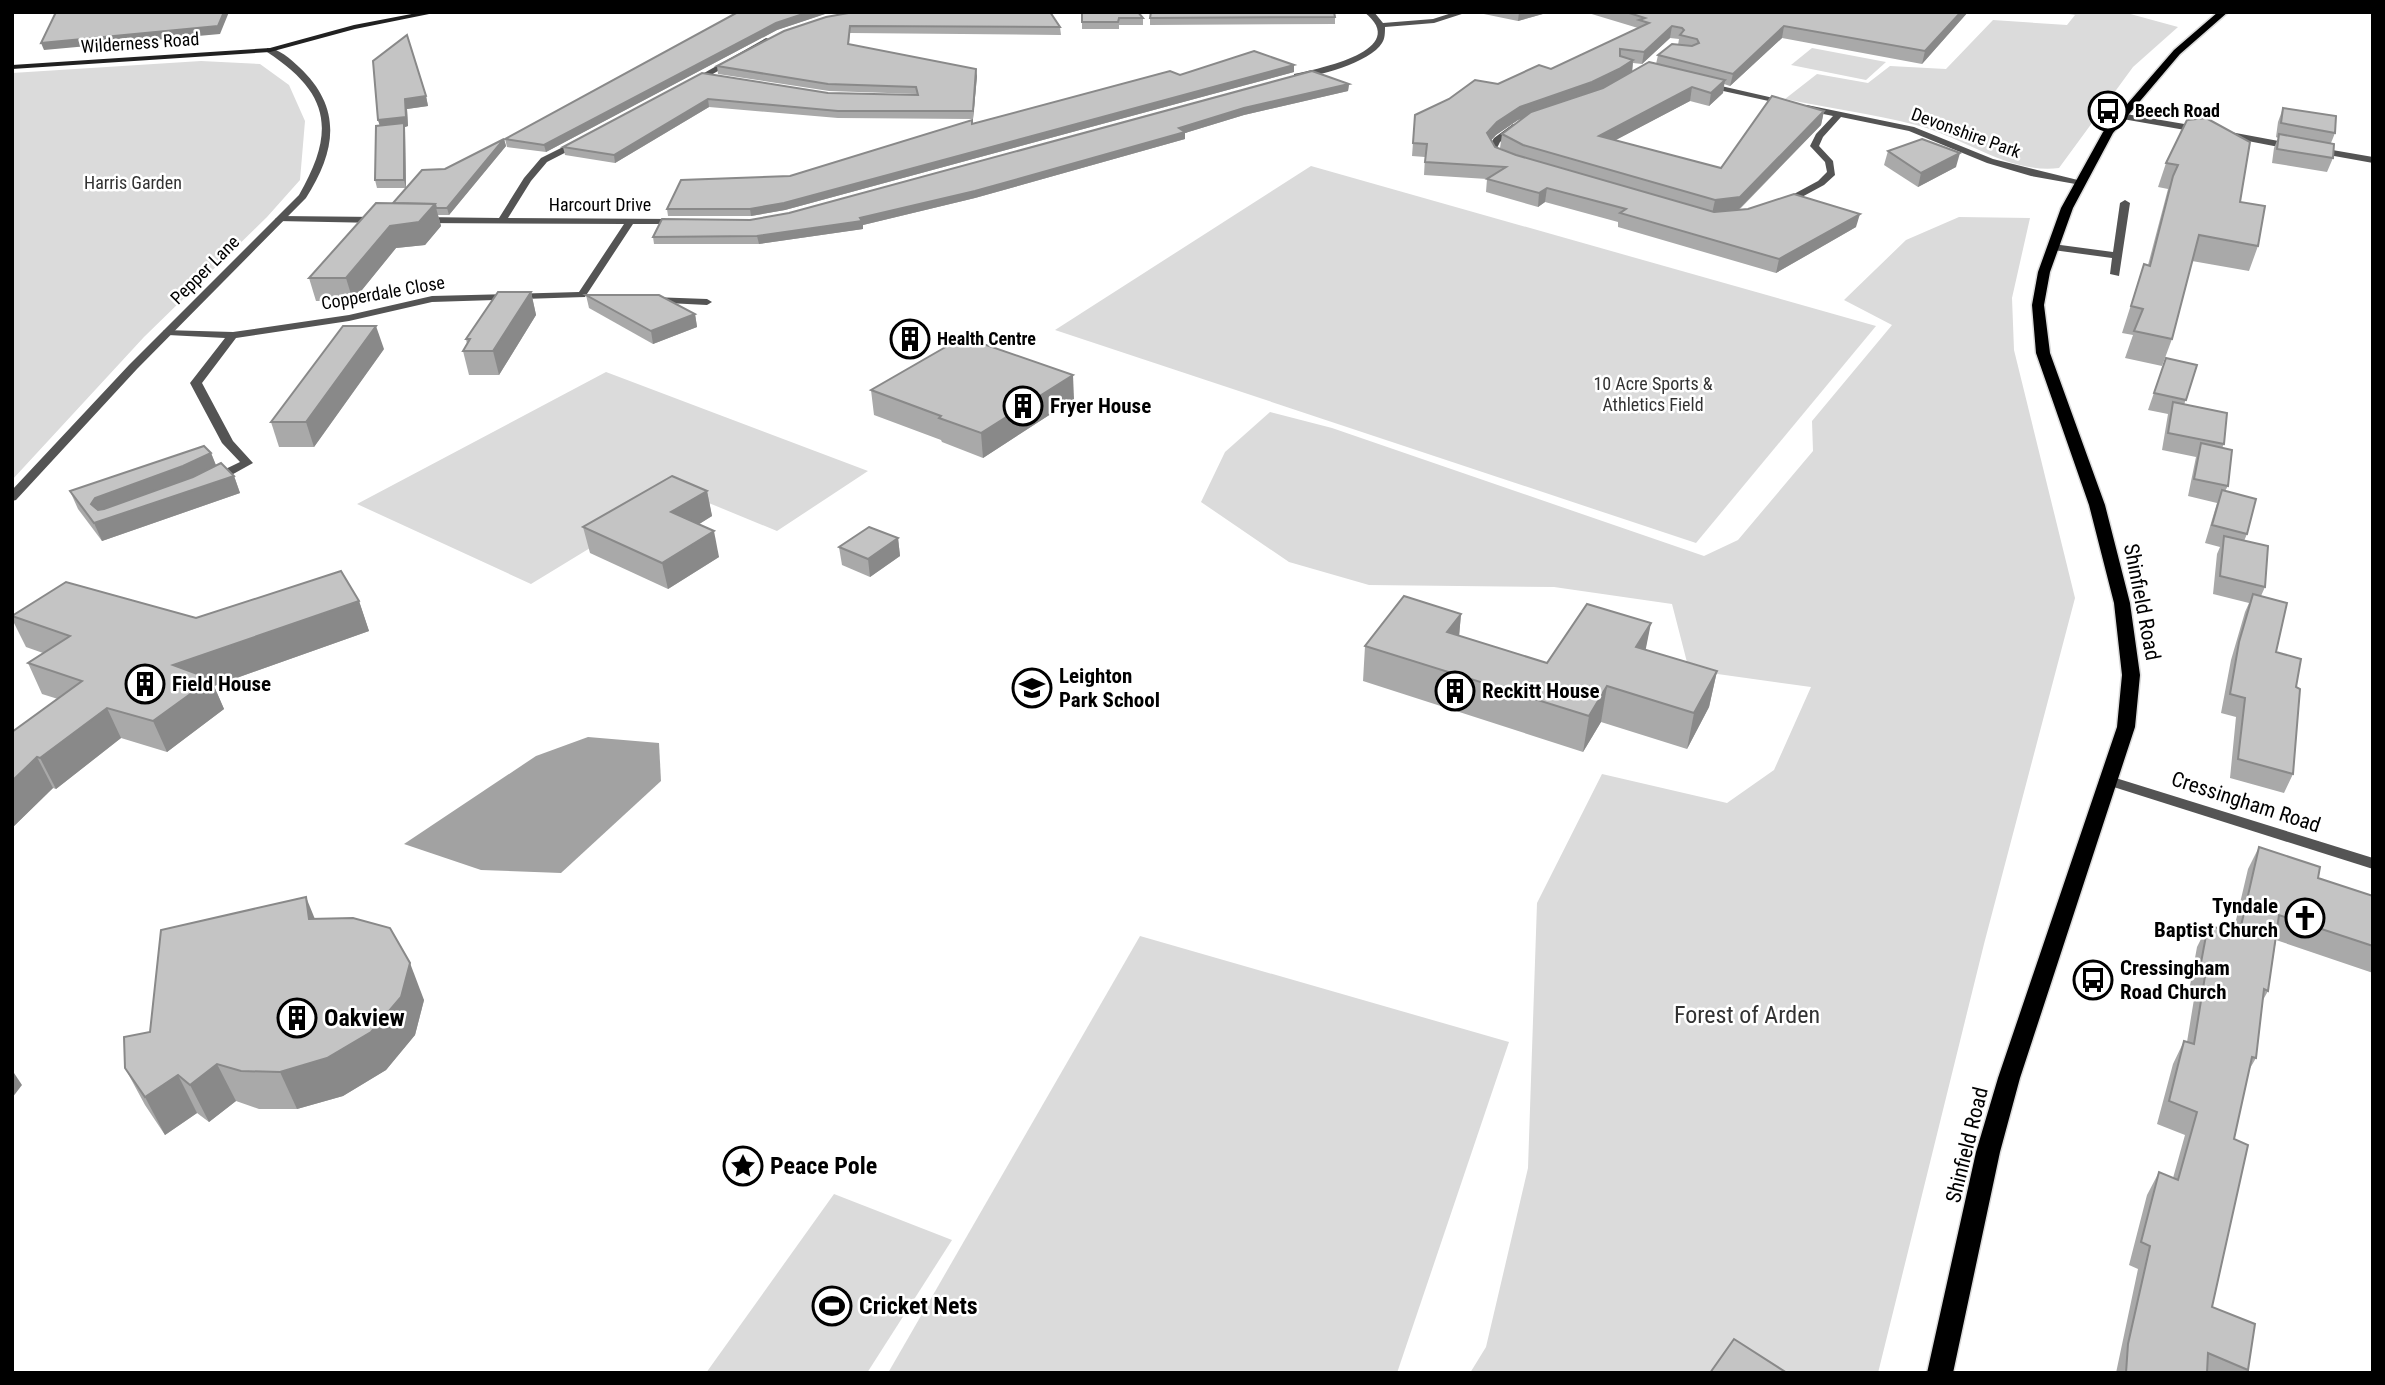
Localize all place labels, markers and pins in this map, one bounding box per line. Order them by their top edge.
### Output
bus stop icon: Beech Road [2087,90,2129,132]
place label: Beech Road [2135,100,2220,121]
building icon: Health Centre [889,318,931,360]
place label: Health Centre [937,328,1036,349]
building icon: Fryer House [1002,385,1044,427]
place label: Fryer House [1050,394,1151,418]
building icon: Field House [124,663,166,705]
place label: Leighton Park School [1059,664,1160,712]
school or university icon: Leighton Park School [1011,667,1053,709]
building icon: Reckitt House [1434,670,1476,712]
place label: Field House [172,672,271,696]
place label: Reckitt House [1482,679,1600,703]
place label: Tyndale Baptist Church [2154,894,2278,942]
church icon: Tyndale Baptist Church [2284,897,2326,939]
place label: Cressingham Road Church [2120,956,2230,1004]
bus stop icon: Cressingham Road Church [2072,959,2114,1001]
building icon: Oakview [276,997,318,1039]
place label: Oakview [324,1004,405,1032]
place icon: Peace Pole [722,1145,764,1187]
place label: Peace Pole [770,1152,877,1180]
sports icon: Cricket Nets [811,1285,853,1327]
place label: Cricket Nets [859,1292,978,1320]

